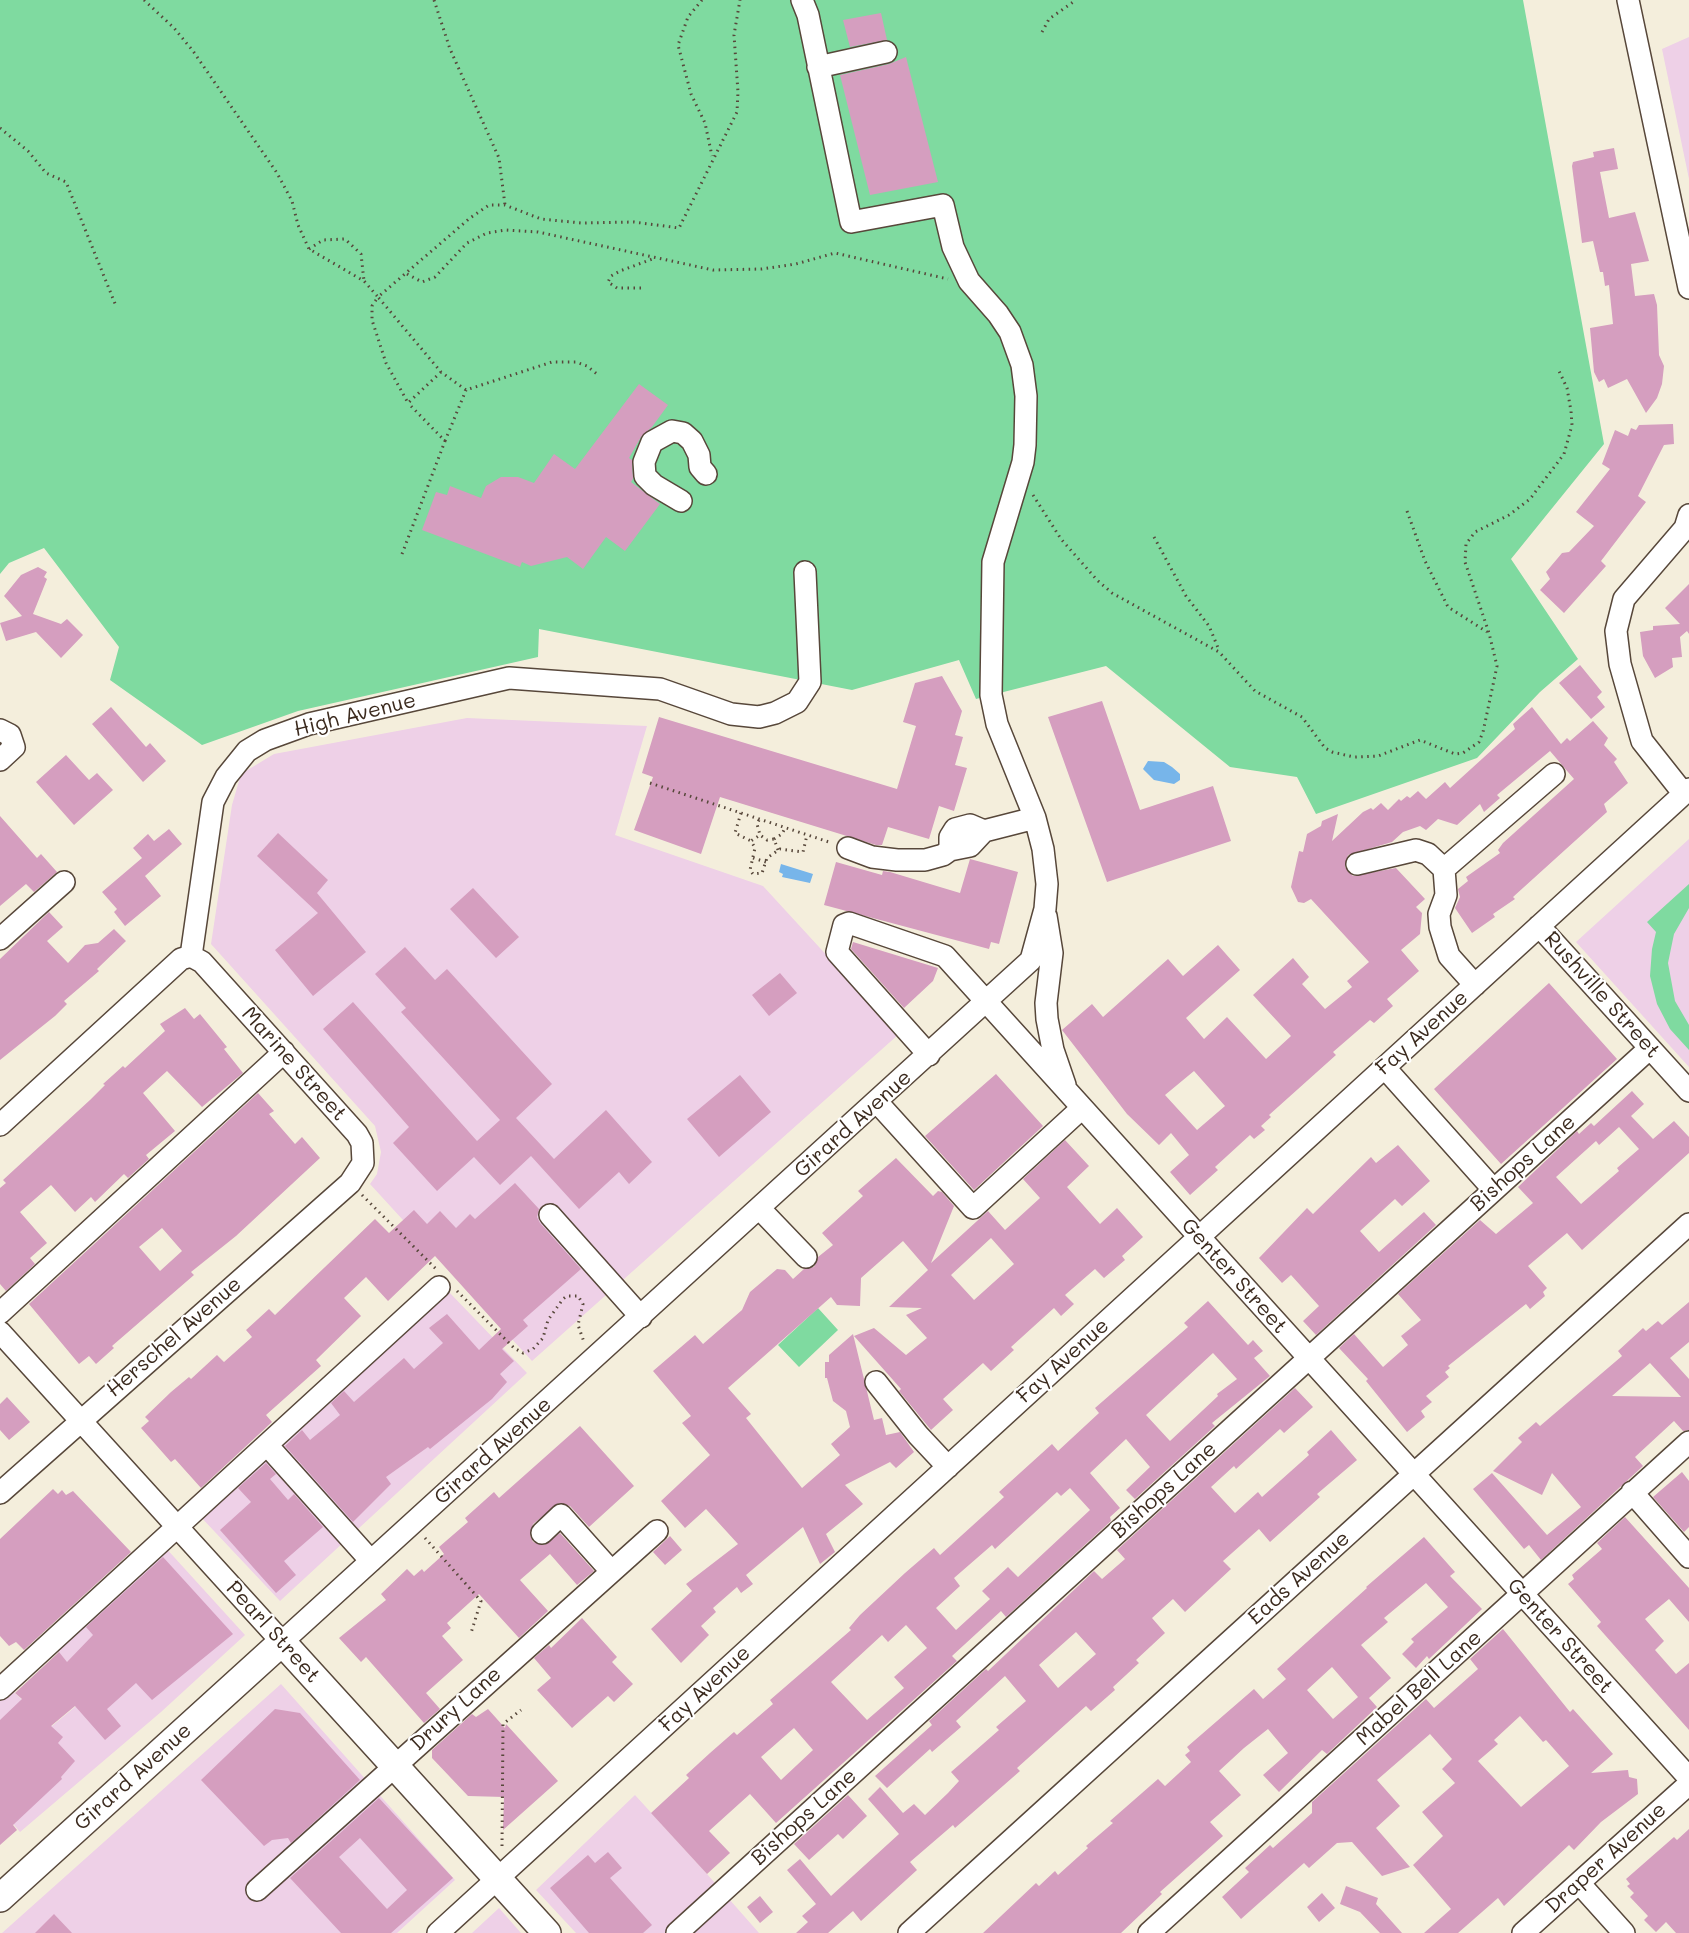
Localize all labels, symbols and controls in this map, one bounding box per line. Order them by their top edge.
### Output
street label: High Avenue [291,688,419,742]
street label: Rushville Street [1539,927,1665,1063]
street label: Fay Avenue [1371,985,1473,1081]
street label: Marine Street [236,1002,352,1126]
street label: Girard Avenue [789,1065,917,1183]
street label: Bishops Lane [1465,1109,1581,1217]
street label: Genter Street [1176,1213,1292,1339]
street label: Herschel Avenue [101,1272,247,1402]
street label: Fay Avenue [1012,1313,1114,1409]
street label: Girard Avenue [429,1392,557,1510]
street label: Bishops Lane [1106,1436,1222,1544]
street label: Eads Avenue [1243,1526,1355,1630]
street label: Genter Street [1502,1573,1618,1699]
street label: Pearl Street [221,1576,325,1688]
street label: Mabel Bell Lane [1351,1625,1487,1751]
street label: Fay Avenue [654,1641,756,1737]
street label: Drury Lane [405,1662,507,1756]
street label: Girard Avenue [69,1718,197,1836]
street label: Bishops Lane [746,1763,862,1871]
street label: Draper Avenue [1540,1797,1672,1919]

